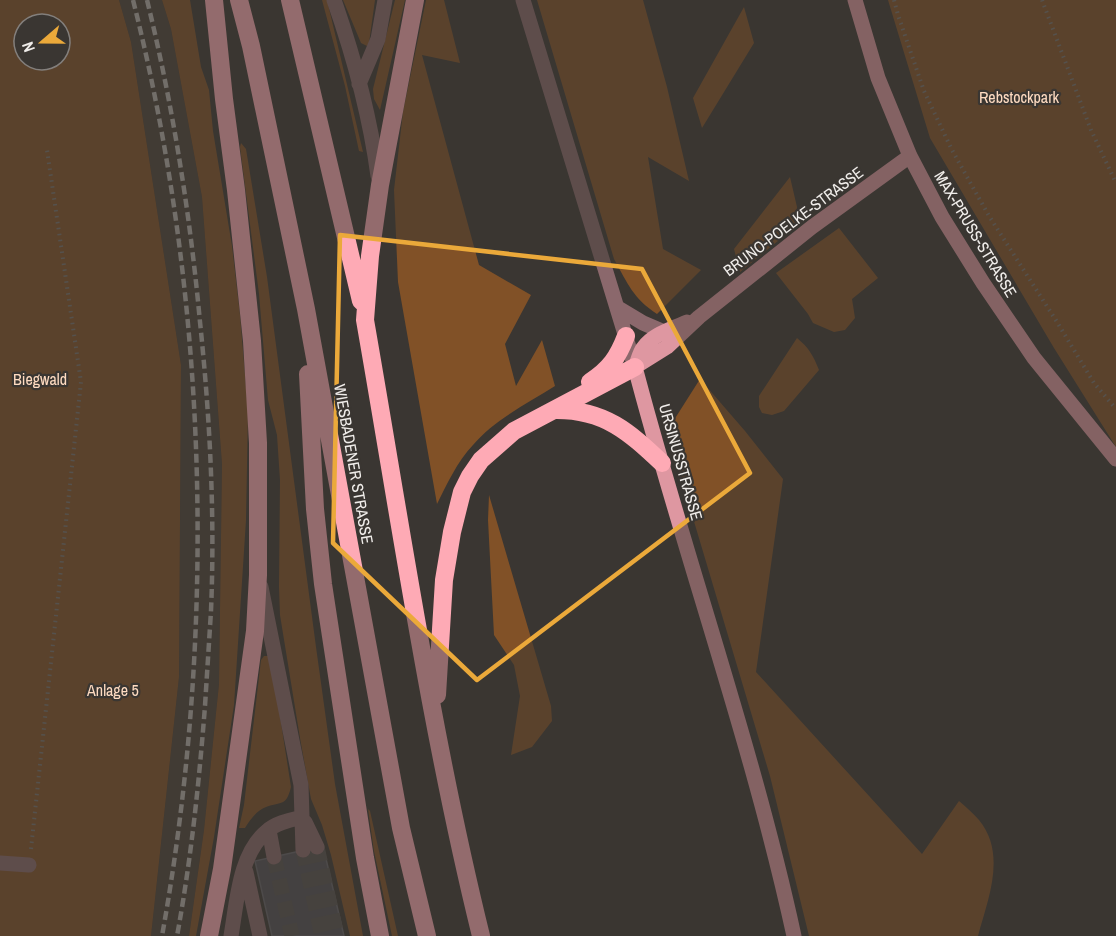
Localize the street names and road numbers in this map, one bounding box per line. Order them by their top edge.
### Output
street label: BRUNO-POELKE-STRASSE [719,161,867,281]
street label: MAX-PRUSS-STRASSE [930,167,1022,301]
street label: WIESBADENER STRASSE [329,382,379,546]
street label: URSINUSSTRASSE [654,401,708,523]

